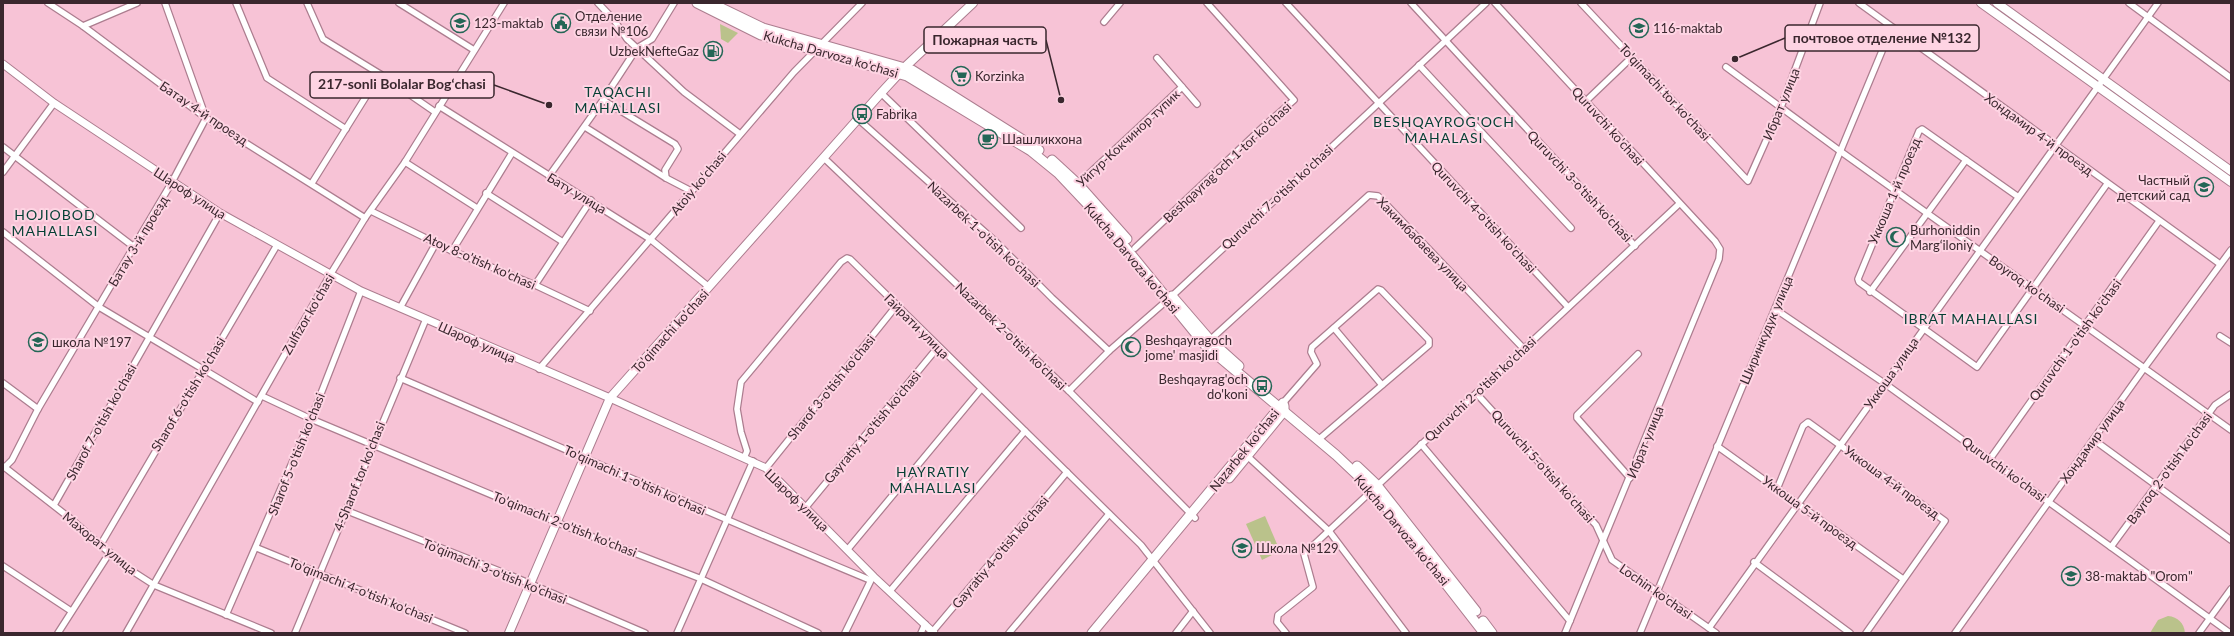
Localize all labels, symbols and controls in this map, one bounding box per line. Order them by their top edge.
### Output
place label: Отделение связи №106 [575,8,648,39]
school or university icon: 123-maktab [449,12,471,34]
public building icon: Отделение связи №106 [550,12,572,34]
place label: 123-maktab [474,15,544,31]
school or university icon: 116-maktab [1628,17,1650,39]
place label: 116-maktab [1653,20,1723,36]
callout: почтовое отделение №132 [1785,25,1979,51]
street label: Kukcha Darvoza ko'chasi [762,27,900,81]
callout: Пожарная часть [924,27,1046,53]
text: почтовое отделение №132 [1793,29,1971,46]
text: Пожарная часть [932,31,1038,48]
fuel station icon: UzbekNefteGaz [702,40,724,62]
street label: To'qimachi tor ko'chasi [1616,40,1714,144]
place label: UzbekNefteGaz [609,43,699,59]
supermarket icon: Korzinka [950,65,972,87]
street label: Ибрат улица [1759,66,1803,142]
place label: Korzinka [975,68,1025,84]
callout: 217-sonli Bolalar Bogʻchasi [310,72,494,98]
text: 217-sonli Bolalar Bogʻchasi [318,75,486,92]
street label: Батау 4-й проезд [157,78,251,148]
district label: TAQACHI MAHALLASI [574,83,662,116]
street label: Quruvchi ko'chasi [1568,83,1648,169]
street label: Уйгур-Кокчинор тупик [1073,86,1183,190]
street label: Хондамир 4-й проезд [1982,89,2096,179]
street label: Beshqayrag'och 1-tor ko'chasi [1160,98,1294,226]
bus stop icon: Fabrika [851,103,873,125]
place label: Fabrika [876,106,917,122]
district label: BESHQAYROG'OCH MAHALASI [1373,113,1515,146]
street label: Quruvchi 3-o'tish ko'chasi [1524,127,1636,245]
cafe icon: Шашликхона [977,128,999,150]
place label: Шашликхона [1002,131,1082,147]
street label: Уккоша 1-й проезд [1864,135,1924,247]
street label: Quruvchi 7-o'tish ko'chasi [1218,141,1336,253]
street label: Atoiy koʻchasi [667,148,729,218]
street label: Quruvchi 4-o'tish ko'chasi [1428,158,1540,276]
street label: Шароф улица [151,164,229,222]
street label: Бату улица [544,169,610,217]
place label: Частный детский сад [2117,172,2190,203]
school or university icon: Частный детский сад [2193,176,2215,198]
street label: Nazarbek 1-o'tish ko'chasi [924,178,1044,290]
street label: Батау 3-й проезд [105,193,171,289]
street label: Хакимбабаева улица [1374,194,1472,294]
street label: Kukcha Darvoza ko'chasi [1081,199,1183,317]
district label: HOJIOBOD MAHALLASI [11,206,99,239]
place label: Burhoniddin Marg‘iloniy [1910,222,1980,253]
mosque icon: Burhoniddin Marg‘iloniy [1885,226,1907,248]
street label: Atoy 8-o'tish ko'chasi [422,229,538,293]
street label: Boyroq ko'chasi [1986,252,2068,316]
street label: Zulfizor ko'chasi [278,271,338,357]
street label: Ширинкудук улица [1736,273,1796,387]
street label: Quruvchi 1-o'tish ko'chasi [2025,276,2125,404]
street label: Nazarbek 2-o'tish ko'chasi [952,279,1070,393]
street label: To'qimachi ko'chasi [628,286,712,376]
street label: Гайрати улица [881,290,953,362]
district label: IBRAT MAHALLASI [1904,310,2038,327]
street label: Шароф улица [436,318,518,366]
school or university icon: школа №197 [27,331,49,353]
street label: Sharof 3-o'tish ko'chasi [784,331,878,443]
place label: Beshqayragoch jome' masjidi [1144,332,1232,363]
street label: Quruvchi 2-o'tish ko'chasi [1421,333,1539,445]
place label: школа №197 [52,334,132,350]
street label: Sharof 6-o'tish ko'chasi [147,334,229,454]
street label: Уккоша улица [1860,334,1922,412]
mosque icon: Beshqayragoch jome' masjidi [1120,336,1142,358]
street label: Sharof 7-o'tish ko'chasi [62,361,140,483]
street label: Gayratiy 1-o'tish ko'chasi [820,367,924,487]
place label: Beshqayrag'och do'koni [1159,371,1248,402]
bus stop icon: Beshqayrag'och do'koni [1251,375,1273,397]
street label: Sharof 5-o'tish ko'chasi [264,390,328,518]
street label: Хондамир улица [2056,396,2128,486]
street label: Ибрат улица [1623,404,1667,480]
street label: Nazarbek ko'chasi [1206,405,1282,495]
street label: Quruvchi 5-o'tish ko'chasi [1488,406,1598,526]
street label: Bayroq 2-o'tish ko'chasi [2123,409,2215,527]
street label: 4-Sharof tor ko'chasi [330,419,388,533]
street label: Quruvchi ko'chasi [1959,433,2049,505]
street label: To'qimachi 1-o'tish ko'chasi [562,441,708,519]
street label: Уккоша 4-й проезд [1841,442,1943,522]
district label: HAYRATIY MAHALLASI [889,463,977,496]
street label: Шароф улица [762,465,832,535]
street label: Kukcha Darvoza ko'chasi [1351,471,1453,589]
street label: Уккоша 5-й проезд [1759,472,1861,552]
street label: To'qimachi 2-o'tish ko'chasi [491,488,639,560]
street label: Gayratiy 4-o'tish ko'chasi [948,492,1052,612]
street label: Махорат улица [60,508,140,578]
street label: To'qimachi 3-o'tish ko'chasi [421,535,569,607]
school or university icon: Школа №129 [1231,537,1253,559]
place label: Школа №129 [1256,540,1339,556]
street label: To'qimachi 4-o'tish ko'chasi [287,554,435,626]
street label: Lochin ko'chasi [1617,560,1695,622]
school or university icon: 38-maktab "Orom" [2060,565,2082,587]
place label: 38-maktab "Orom" [2085,568,2193,584]

